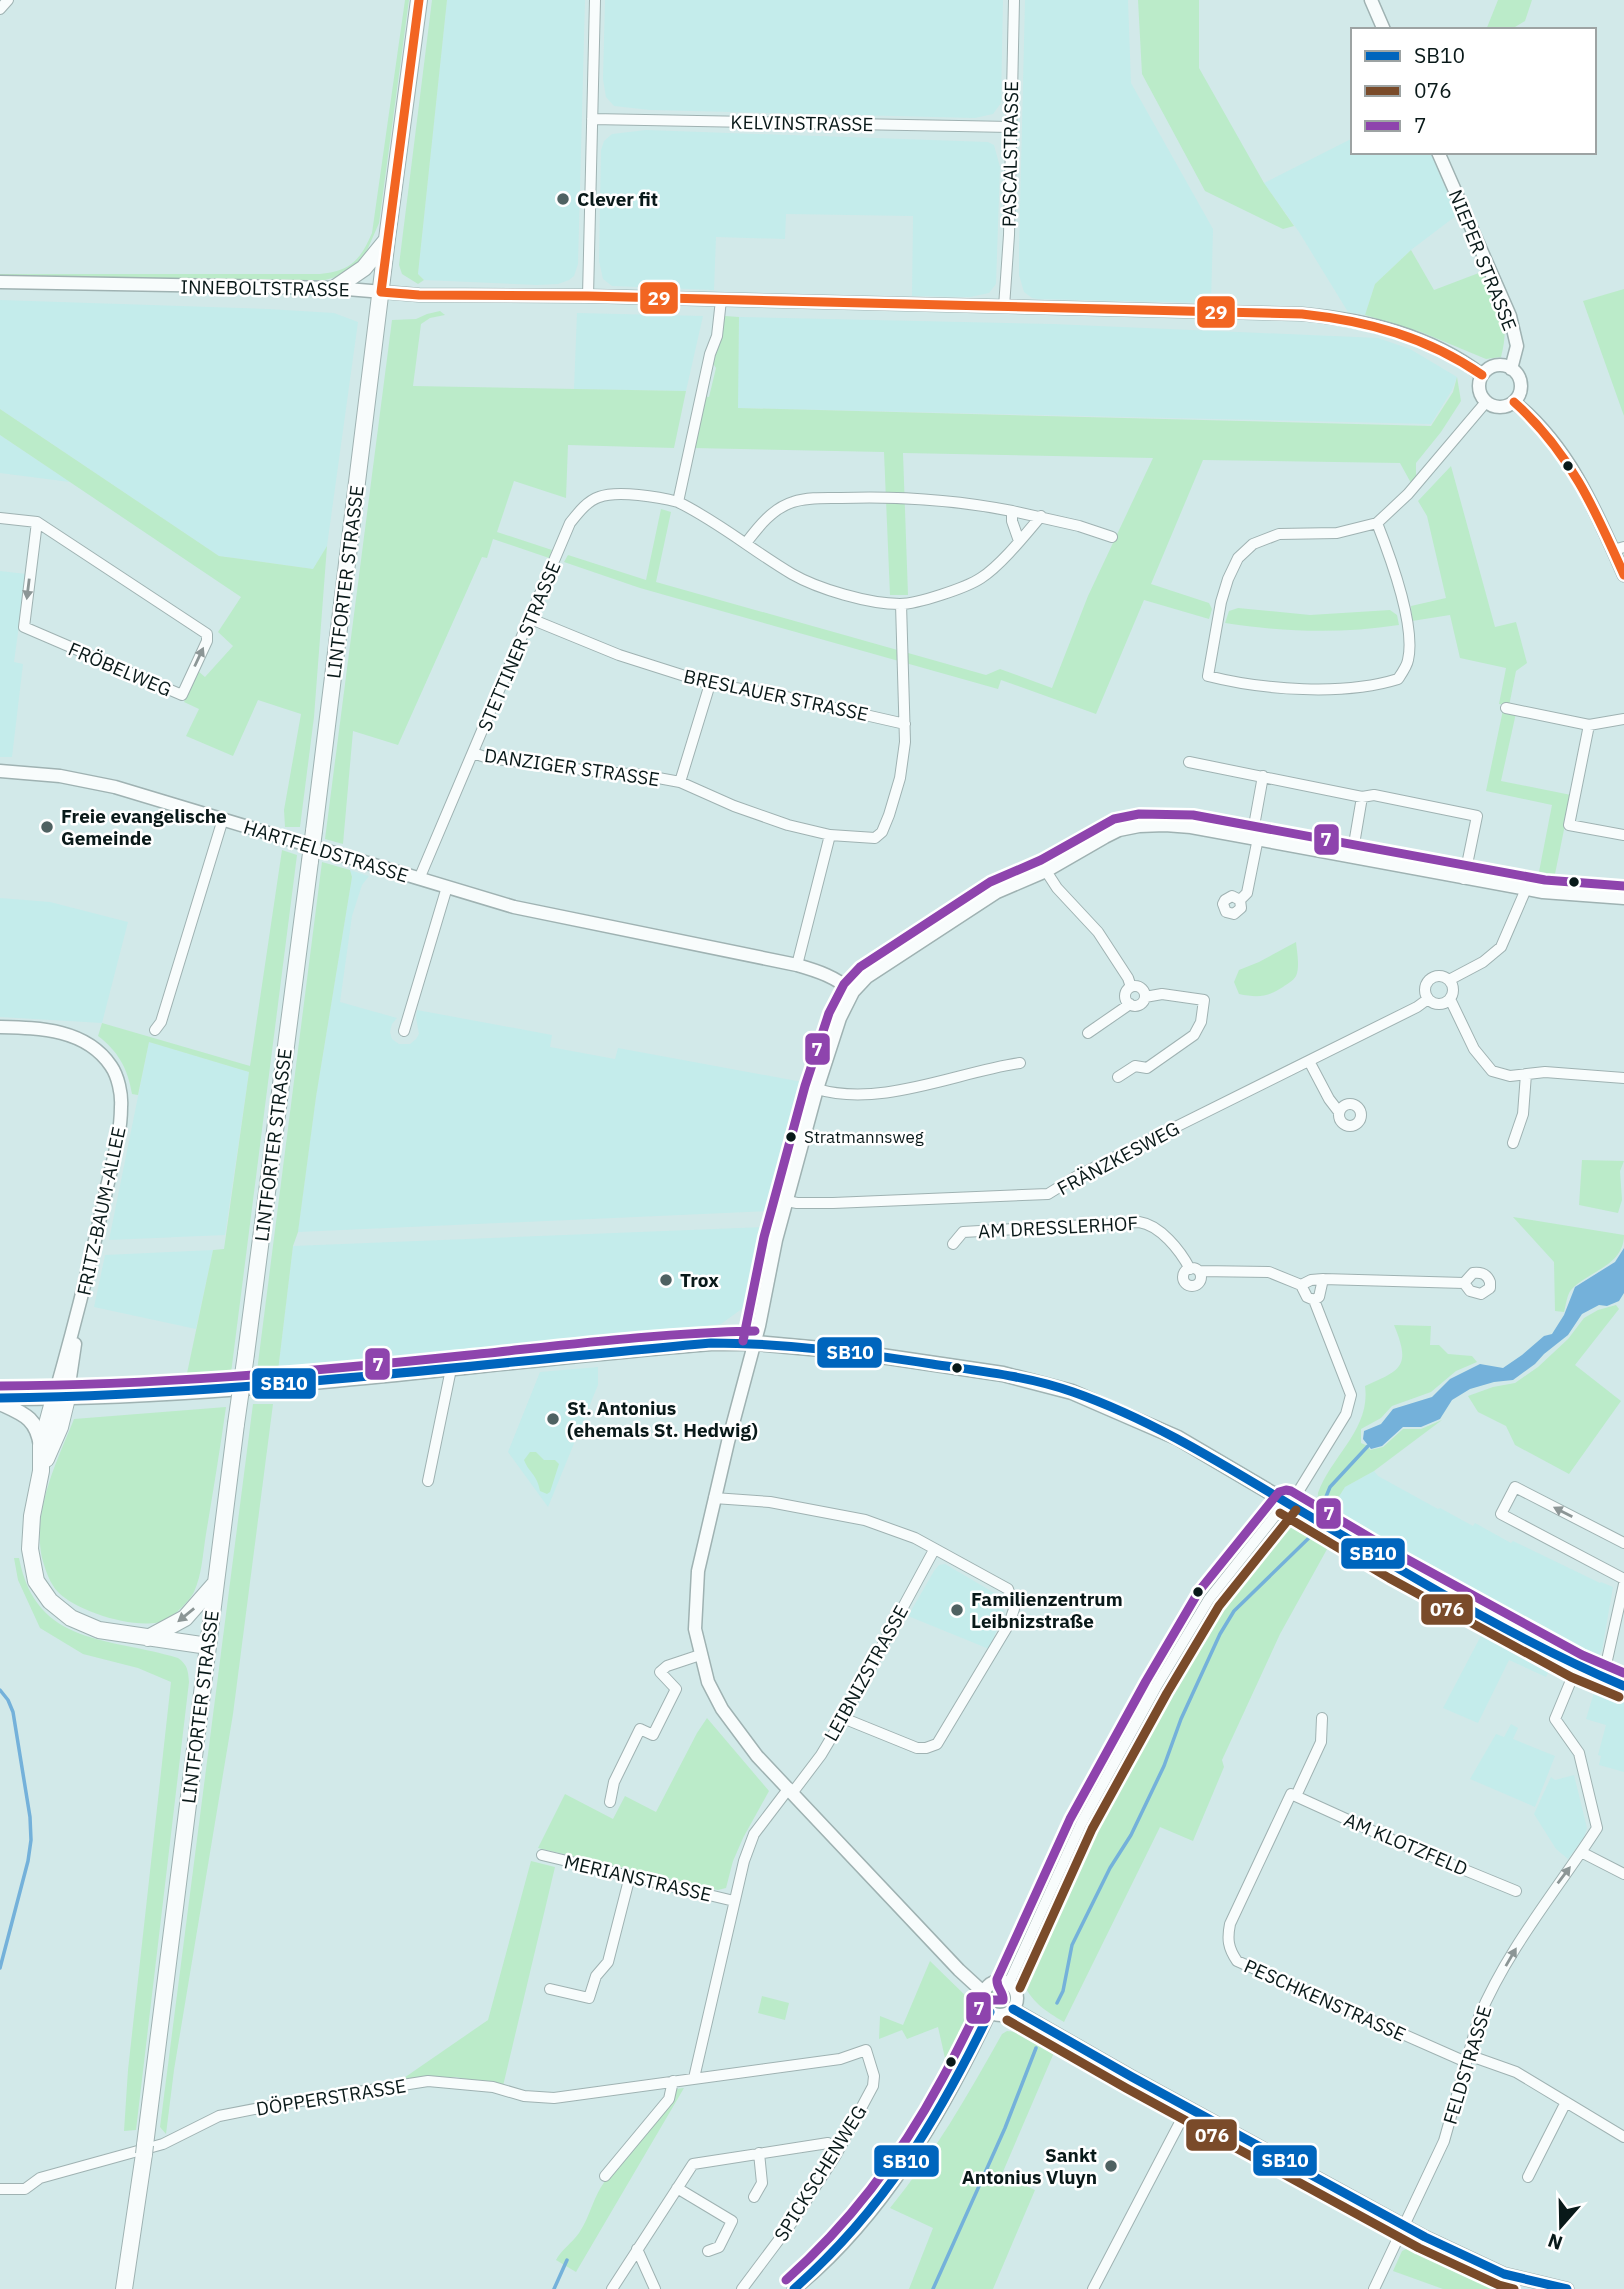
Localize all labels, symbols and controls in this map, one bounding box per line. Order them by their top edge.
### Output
legend [1351,28,1596,154]
text: SB10 [1414,41,1465,69]
text: 076 [1414,76,1452,104]
street label: PASCALSTRASSE [997,81,1023,227]
street label: KELVINSTRASSE [730,110,874,136]
text: 7 [1414,111,1427,139]
street label: NIEPER STRASSE [1444,186,1522,334]
place label: Clever fit [577,187,658,211]
marker: Clever fit [555,191,571,207]
street label: INNEBOLTSTRASSE [180,275,350,301]
line badge: 29 [639,281,679,315]
text: 29 [648,286,670,310]
line badge: 29 [1196,295,1236,329]
text: 29 [1205,300,1227,324]
unlabelled marker [1561,459,1575,473]
street label: LINTFORTER STRASSE [321,484,369,680]
street label: STETTINER STRASSE [472,557,566,735]
one-way arrow [23,579,34,601]
street label: FRÖBELWEG [65,637,175,701]
one-way arrow [194,647,205,667]
street label: BRESLAUER STRASSE [682,664,870,726]
street label: DANZIGER STRASSE [483,743,661,791]
place label: Freie evangelische Gemeinde [61,804,227,850]
street label: HARTFELDSTRASSE [241,815,411,887]
marker: Freie evangelische Gemeinde [39,819,55,835]
line badge: 7 [1313,823,1340,856]
text: 7 [1320,827,1332,851]
unlabelled marker [1567,875,1581,889]
line badge: 7 [804,1032,831,1066]
text: 7 [811,1037,823,1061]
street label: LINTFORTER STRASSE [249,1047,297,1243]
street label: FRÄNZKESWEG [1053,1116,1183,1200]
street label: FRITZ-BAUM-ALLEE [71,1124,131,1298]
place label: Stratmannsweg [804,1126,924,1148]
marker: Stratmannsweg [784,1130,798,1144]
street label: AM DRESSLERHOF [977,1211,1139,1243]
place label: Trox [680,1268,719,1292]
marker: Trox [658,1272,674,1288]
line badge: SB10 [816,1336,883,1369]
text: SB10 [826,1340,874,1364]
line badge: 7 [364,1347,391,1381]
text: 7 [372,1352,384,1376]
unlabelled marker [950,1361,964,1375]
line badge: SB10 [251,1367,317,1400]
text: SB10 [260,1371,308,1395]
place label: St. Antonius (ehemals St. Hedwig) [567,1396,758,1442]
marker: St. Antonius (ehemals St. Hedwig) [545,1411,561,1427]
line badge: 7 [1315,1497,1342,1530]
text: 7 [1323,1501,1335,1525]
one-way arrow [1553,1506,1573,1517]
line badge: SB10 [1340,1537,1406,1570]
text: SB10 [1349,1541,1397,1565]
unlabelled marker [1191,1585,1205,1599]
place label: Familienzentrum Leibnizstraße [971,1587,1123,1633]
line badge: 076 [1420,1593,1474,1626]
text: 076 [1430,1597,1464,1621]
street label: LEIBNIZSTRASSE [819,1601,913,1745]
marker: Familienzentrum Leibnizstraße [949,1602,965,1618]
one-way arrow [177,1608,195,1623]
street label: LINTFORTER STRASSE [176,1609,224,1805]
street label: AM KLOTZFELD [1341,1807,1471,1881]
street label: MERIANSTRASSE [562,1849,714,1907]
one-way arrow [1557,1866,1572,1884]
one-way arrow [1505,1947,1518,1966]
street label: PESCHKENSTRASSE [1240,1954,1410,2046]
line badge: 7 [965,1991,992,2025]
text: 7 [973,1996,985,2020]
street label: FELDSTRASSE [1438,2003,1496,2127]
unlabelled marker [944,2055,958,2069]
street label: DÖPPERSTRASSE [254,2073,408,2121]
street label: SPICKSCHENWEG [769,2101,871,2245]
line badge: 076 [1185,2118,1238,2152]
text: 076 [1195,2123,1229,2147]
place label: Sankt Antonius Vluyn [962,2143,1097,2189]
line badge: SB10 [873,2144,940,2178]
line badge: SB10 [1252,2144,1318,2177]
text: SB10 [1261,2148,1309,2172]
text: SB10 [882,2149,930,2173]
marker: Sankt Antonius Vluyn [1103,2158,1119,2174]
north arrow [1526,2191,1596,2261]
text: N [1545,2228,1566,2256]

